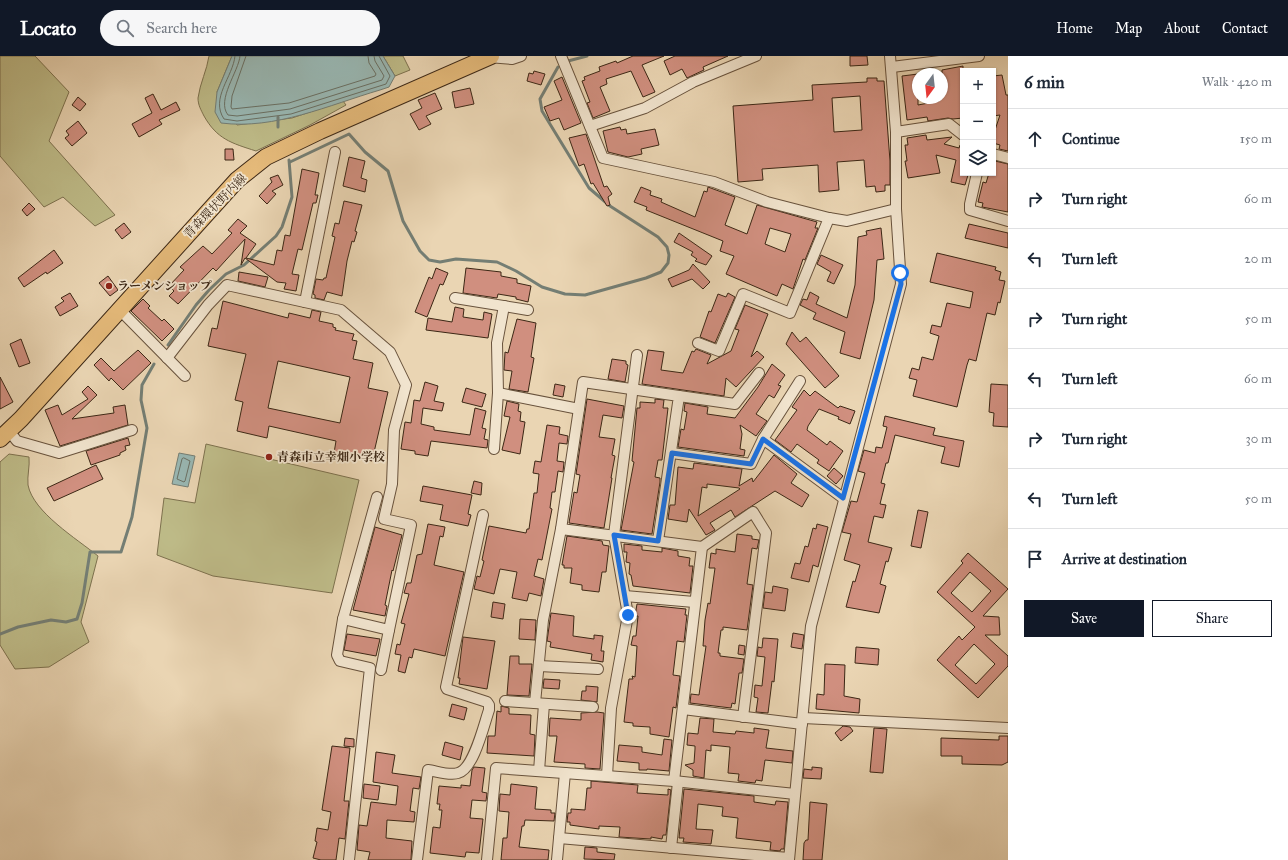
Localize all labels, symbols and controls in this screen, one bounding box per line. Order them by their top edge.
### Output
search box [100,10,380,46]
text: Locato [20,17,76,40]
icon: search [114,17,136,39]
text: Search here [146,19,217,37]
text: Home [1056,20,1093,37]
text: Map [1115,20,1142,37]
text: About [1164,20,1200,37]
text: Contact [1222,20,1268,37]
north arrow [912,68,948,104]
map controls [960,68,996,176]
button: + [960,68,996,104]
text: 6 min [1024,72,1065,93]
text: Walk · 420 m [1202,74,1272,90]
button: − [960,104,996,140]
icon: ahead [1024,128,1046,150]
text: Continue [1062,130,1120,148]
text: 150 m [1240,131,1272,147]
button: layers [960,140,996,176]
street label: 青森環状野内線 [181,171,249,241]
icon: right [1024,188,1046,210]
text: Turn right [1062,190,1127,208]
text: 60 m [1244,191,1272,207]
icon: left [1024,248,1046,270]
text: Turn left [1062,250,1118,268]
text: 20 m [1244,251,1272,267]
route start [891,264,909,282]
place label: ラーメンショップ [117,279,212,293]
marker: ラーメンショップ [104,281,114,291]
icon: right [1024,308,1046,330]
text: Turn right [1062,310,1127,328]
text: 50 m [1245,311,1272,327]
icon: left [1024,368,1046,390]
text: Turn left [1062,370,1118,388]
text: 60 m [1244,371,1272,387]
icon: right [1024,428,1046,450]
text: Turn right [1062,430,1127,448]
text: 30 m [1246,431,1272,447]
place label: 青森市立幸畑小学校 [277,450,385,464]
marker: 青森市立幸畑小学校 [264,452,274,462]
icon: left [1024,488,1046,510]
text: Turn left [1062,490,1118,508]
text: 50 m [1245,491,1272,507]
icon: arrive [1024,548,1046,570]
text: Arrive at destination [1062,550,1187,568]
button: Save [1024,600,1144,637]
button: Share [1152,600,1272,637]
route end [619,606,637,624]

